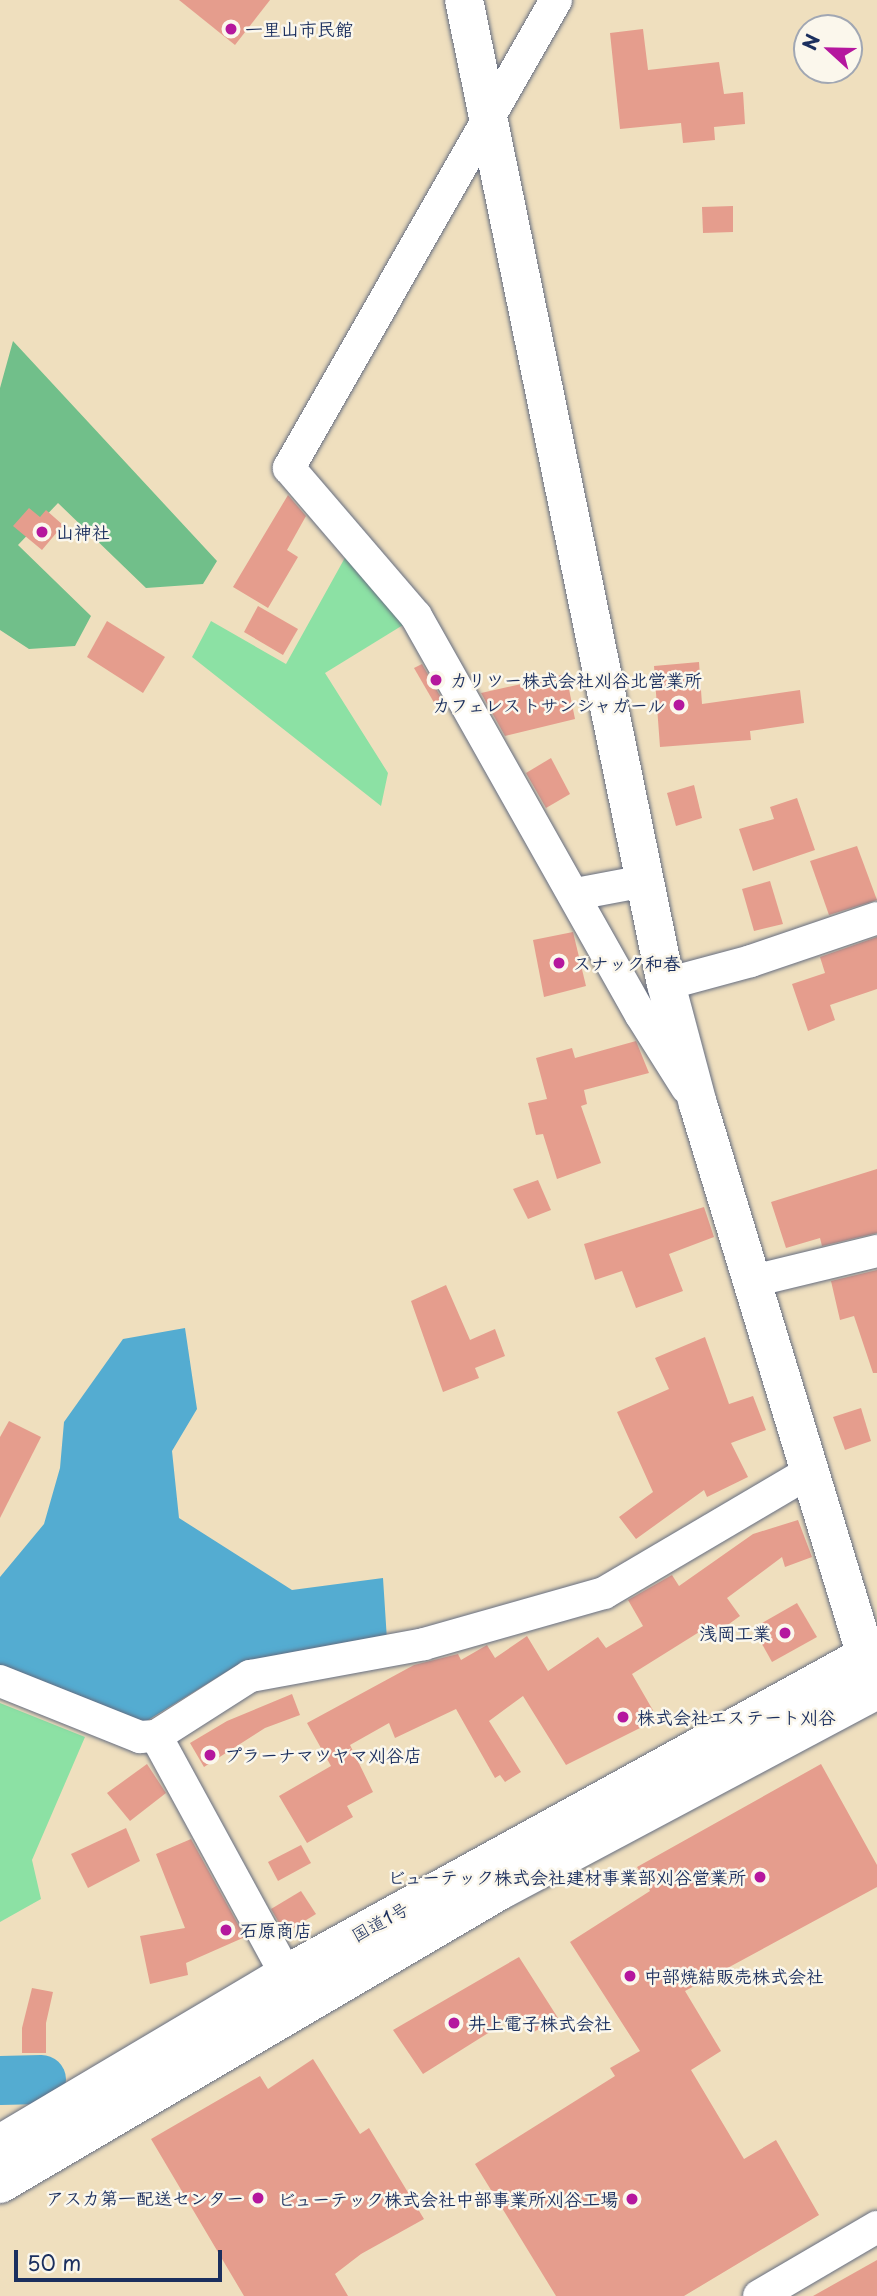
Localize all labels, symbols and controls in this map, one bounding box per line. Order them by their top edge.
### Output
north arrow [793,14,863,84]
place label: 一里山市民館 [245,18,353,40]
marker: 一里山市民館 [223,21,239,37]
text: N [795,30,826,54]
place label: 山神社 [56,521,110,543]
marker: 山神社 [34,524,50,540]
place label: カリツー株式会社刈谷北営業所 [450,669,702,691]
marker: カリツー株式会社刈谷北営業所 [428,672,444,688]
place label: カフェレストサンシャガール [431,694,665,716]
marker: カフェレストサンシャガール [671,697,687,713]
place label: スナック和春 [573,952,681,974]
marker: スナック和春 [551,955,567,971]
place label: 浅岡工業 [699,1622,771,1644]
marker: 浅岡工業 [777,1625,793,1641]
place label: 株式会社エステート刈谷 [637,1706,835,1728]
marker: 株式会社エステート刈谷 [615,1709,631,1725]
place label: プラーナマツヤマ刈谷店 [224,1744,422,1766]
marker: プラーナマツヤマ刈谷店 [202,1747,218,1763]
place label: ビューテック株式会社建材事業部刈谷営業所 [386,1866,746,1888]
marker: ビューテック株式会社建材事業部刈谷営業所 [752,1869,768,1885]
street label: 国道1号 [348,1898,412,1946]
place label: 石原商店 [240,1919,312,1941]
marker: 石原商店 [218,1922,234,1938]
place label: 中部焼結販売株式会社 [644,1965,824,1987]
marker: 中部焼結販売株式会社 [622,1968,638,1984]
place label: 井上電子株式会社 [468,2012,612,2034]
marker: 井上電子株式会社 [446,2015,462,2031]
place label: アスカ第一配送センター [46,2187,244,2209]
place label: ビューテック株式会社中部事業所刈谷工場 [276,2188,618,2210]
marker: アスカ第一配送センター [250,2190,266,2206]
marker: ビューテック株式会社中部事業所刈谷工場 [624,2191,640,2207]
scale bar [18,2236,226,2280]
text: 50 m [27,2246,81,2278]

